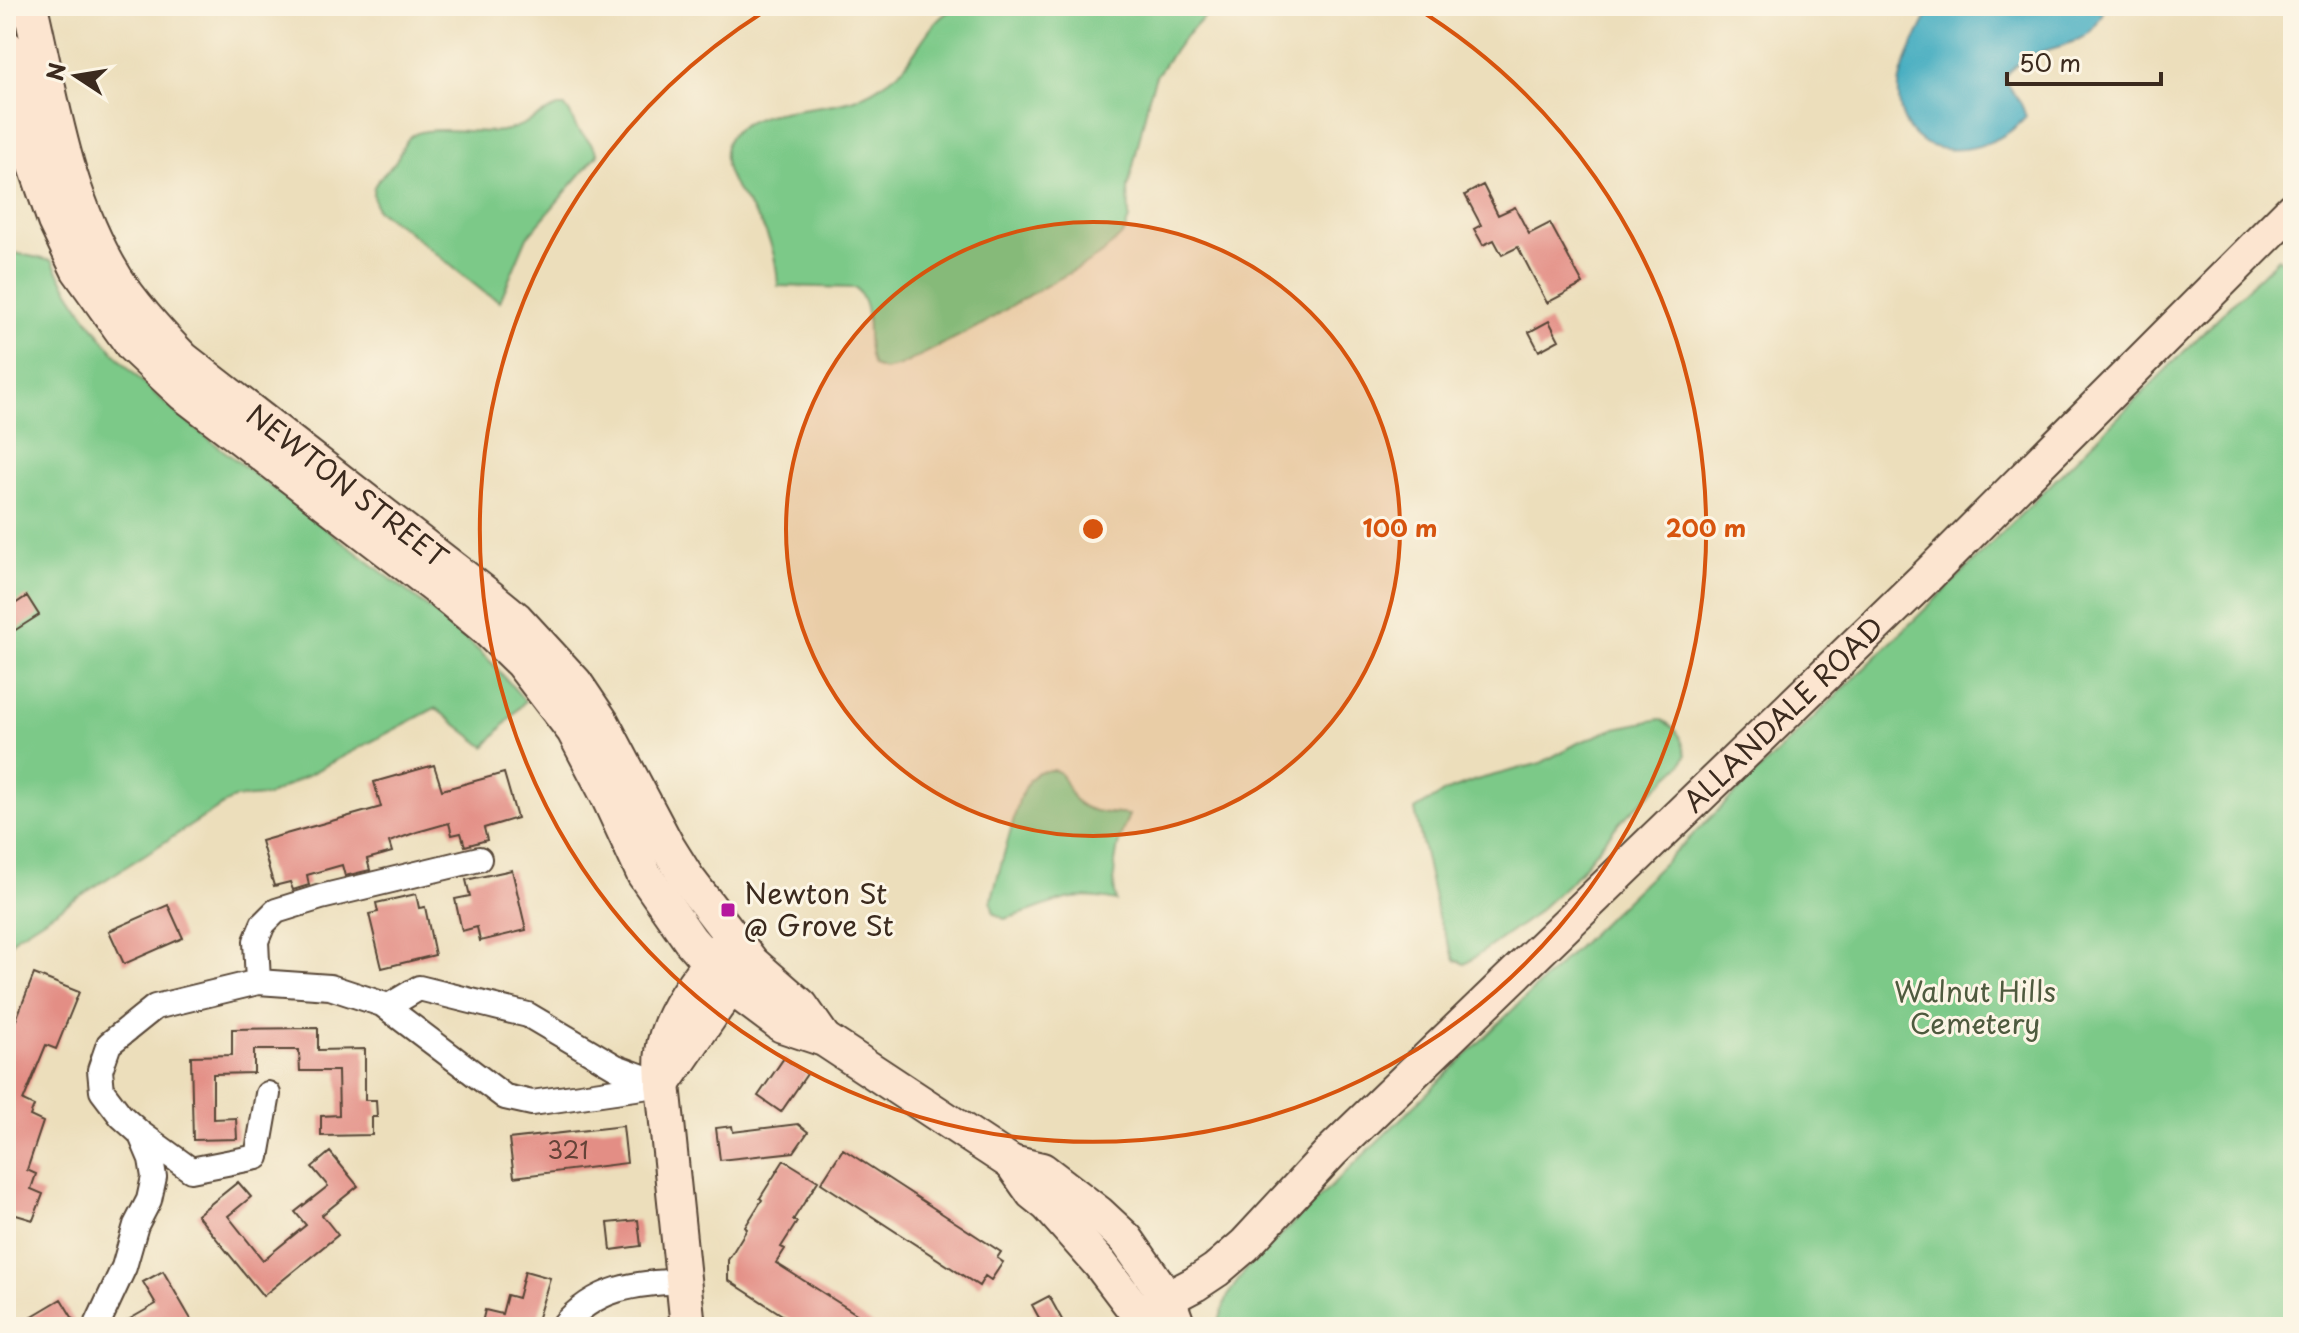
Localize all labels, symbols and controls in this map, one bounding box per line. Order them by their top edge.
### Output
north arrow [36,36,116,116]
scale bar [2007,36,2161,86]
text: 50 m [2019,44,2081,80]
text: N [37,60,73,83]
street label: NEWTON STREET [238,393,458,578]
text: 100 m [1363,509,1437,545]
text: 200 m [1666,509,1746,545]
centre of rings [1079,515,1107,543]
street label: ALLANDALE ROAD [1672,606,1893,821]
place label: Newton St @ Grove St [744,871,894,946]
marker: Newton St @ Grove St [719,901,737,919]
park label: Walnut Hills Cemetery [1894,969,2056,1044]
house number: 321 [547,1131,589,1167]

